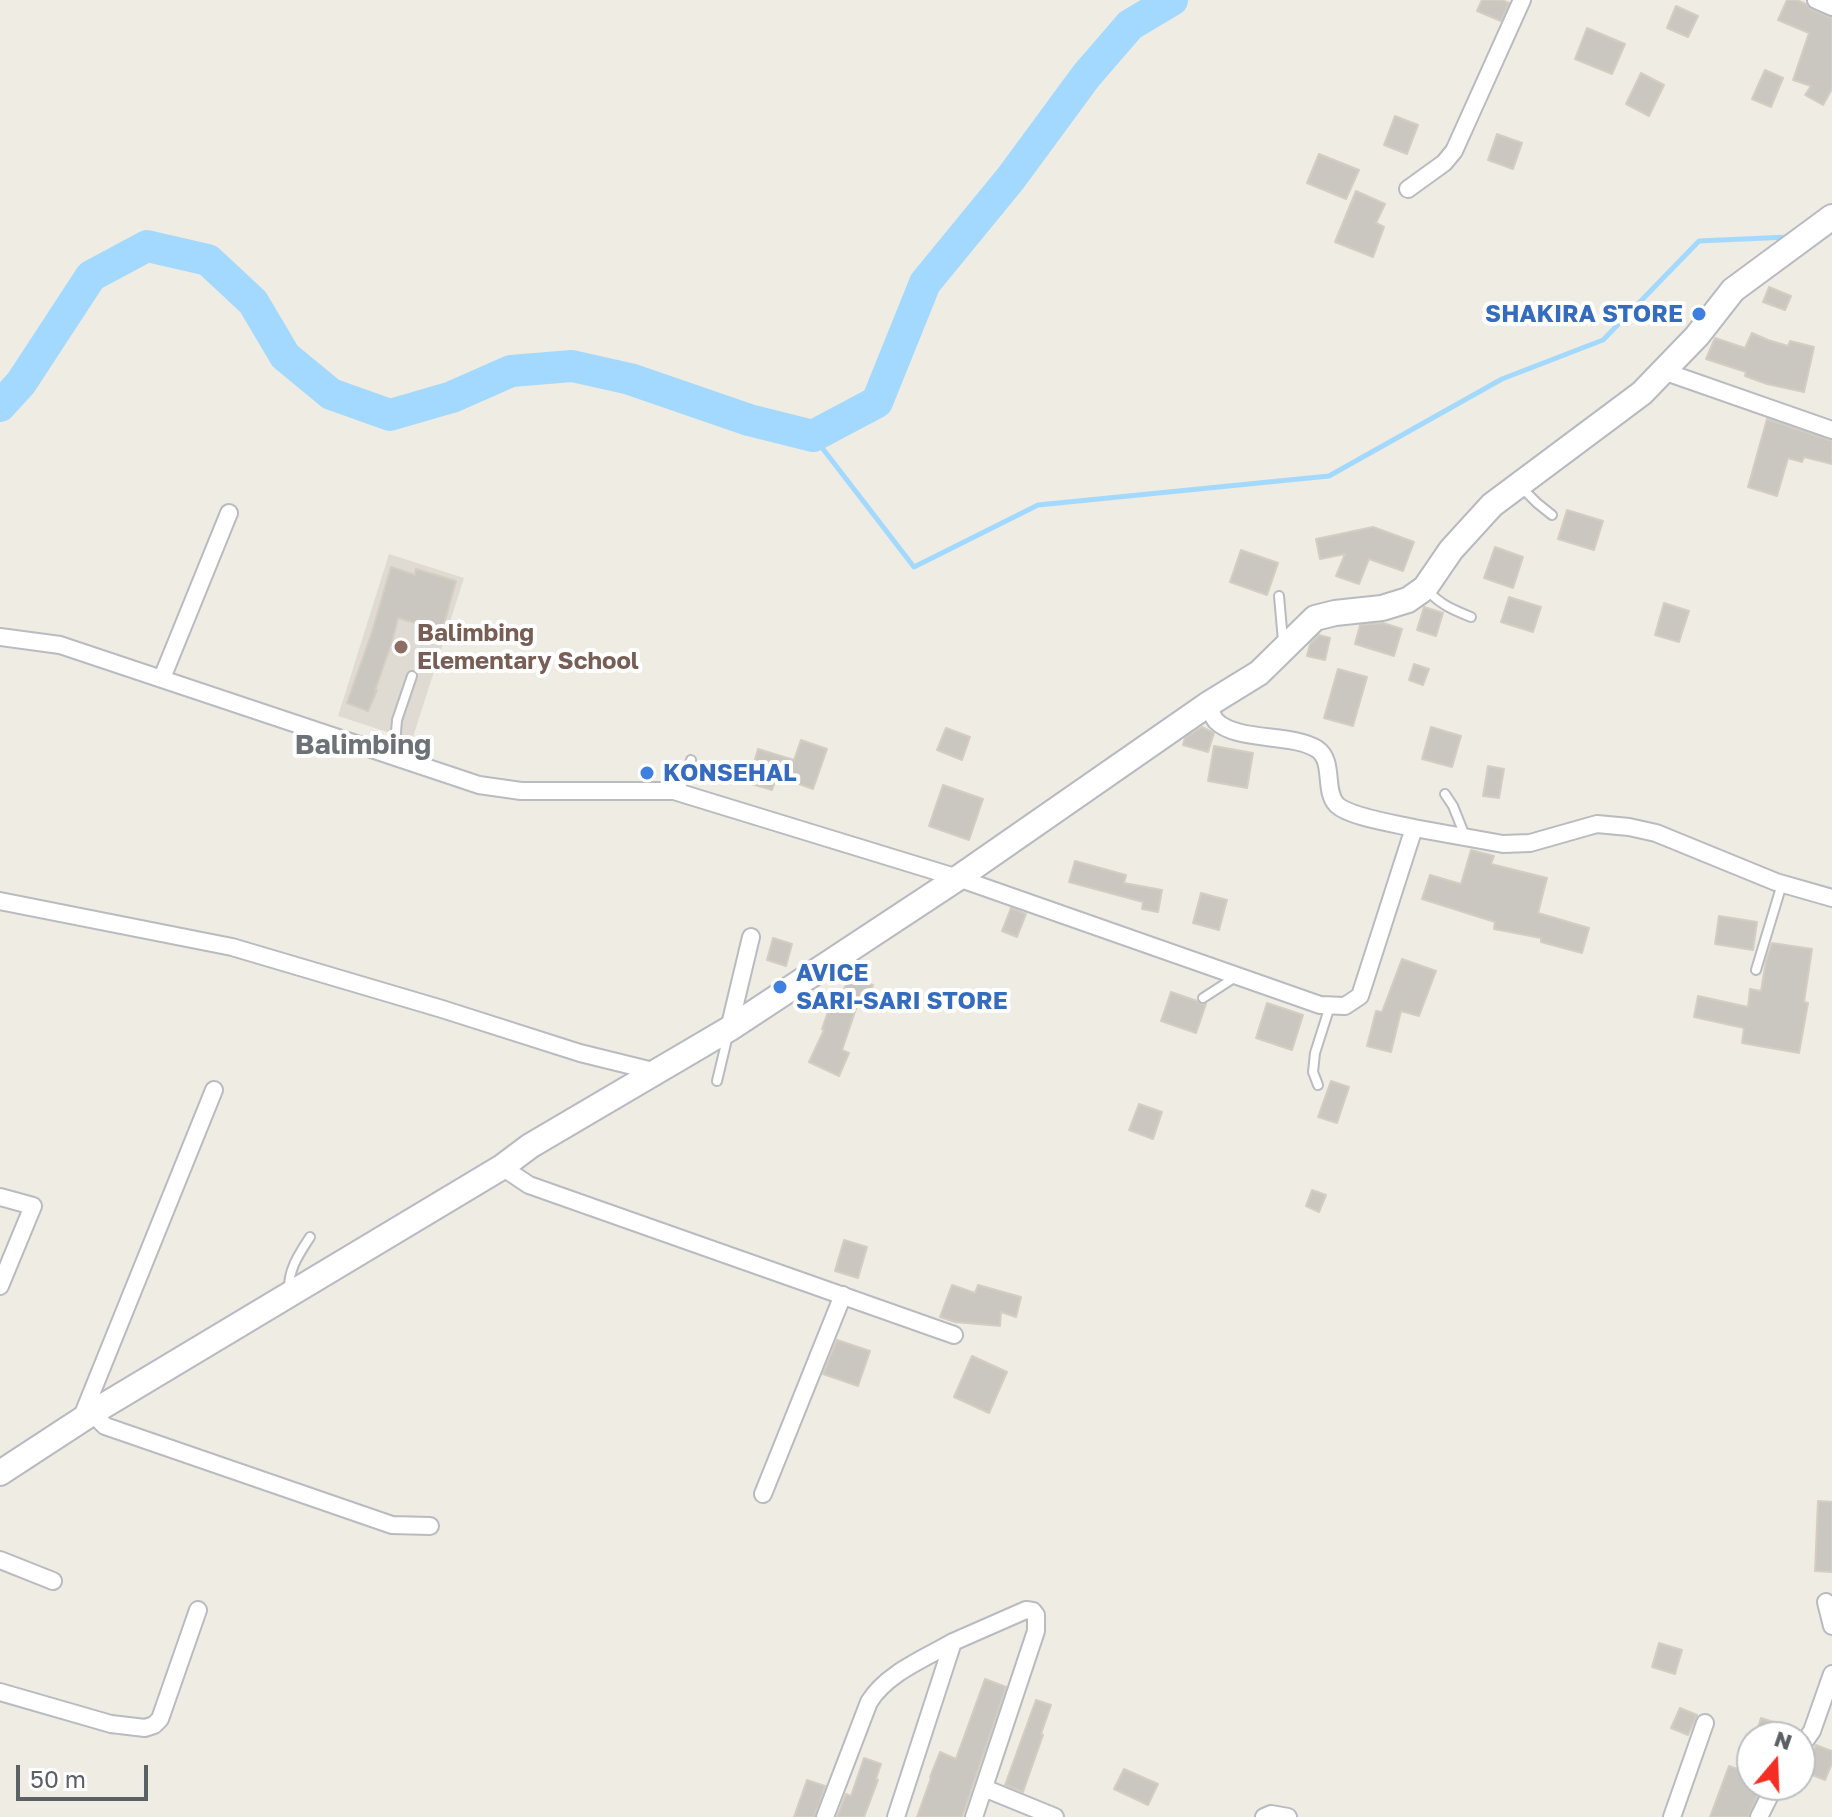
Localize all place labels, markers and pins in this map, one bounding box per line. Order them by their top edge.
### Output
place label: SHAKIRA STORE [1485,300,1683,328]
marker: SHAKIRA STORE [1690,305,1708,323]
place label: Balimbing Elementary School [417,619,639,675]
marker: Balimbing Elementary School [392,638,410,656]
place label: KONSEHAL [663,759,797,787]
marker: KONSEHAL [638,764,656,782]
place label: AVICE SARI-SARI STORE [796,959,1008,1015]
marker: AVICE SARI-SARI STORE [771,978,789,996]

